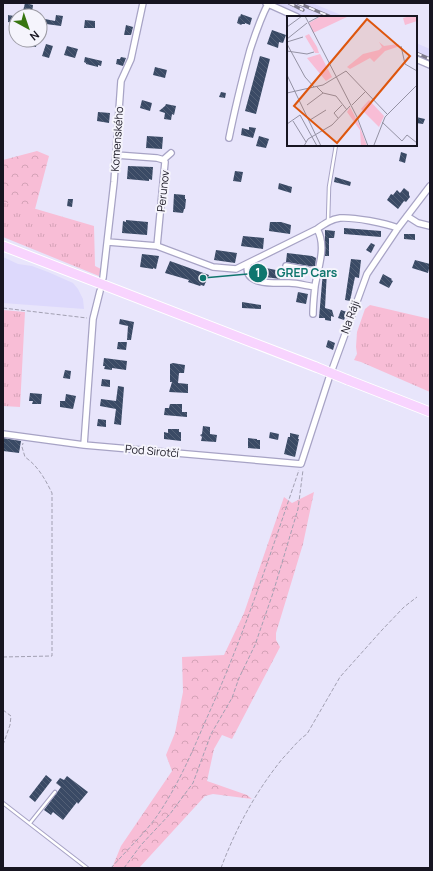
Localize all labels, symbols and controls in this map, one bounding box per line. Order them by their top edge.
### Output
north arrow [8,8,48,48]
inset map [287,16,417,146]
text: N [27,28,43,44]
street label: Komenského [107,105,126,172]
street label: Perunov [153,169,172,213]
callout: GREP Cars [248,261,345,285]
text: 1 [255,264,261,281]
text: GREP Cars [277,264,338,281]
street label: Na Ráji [337,298,362,335]
street label: Pod Sirotčí [124,441,180,460]

